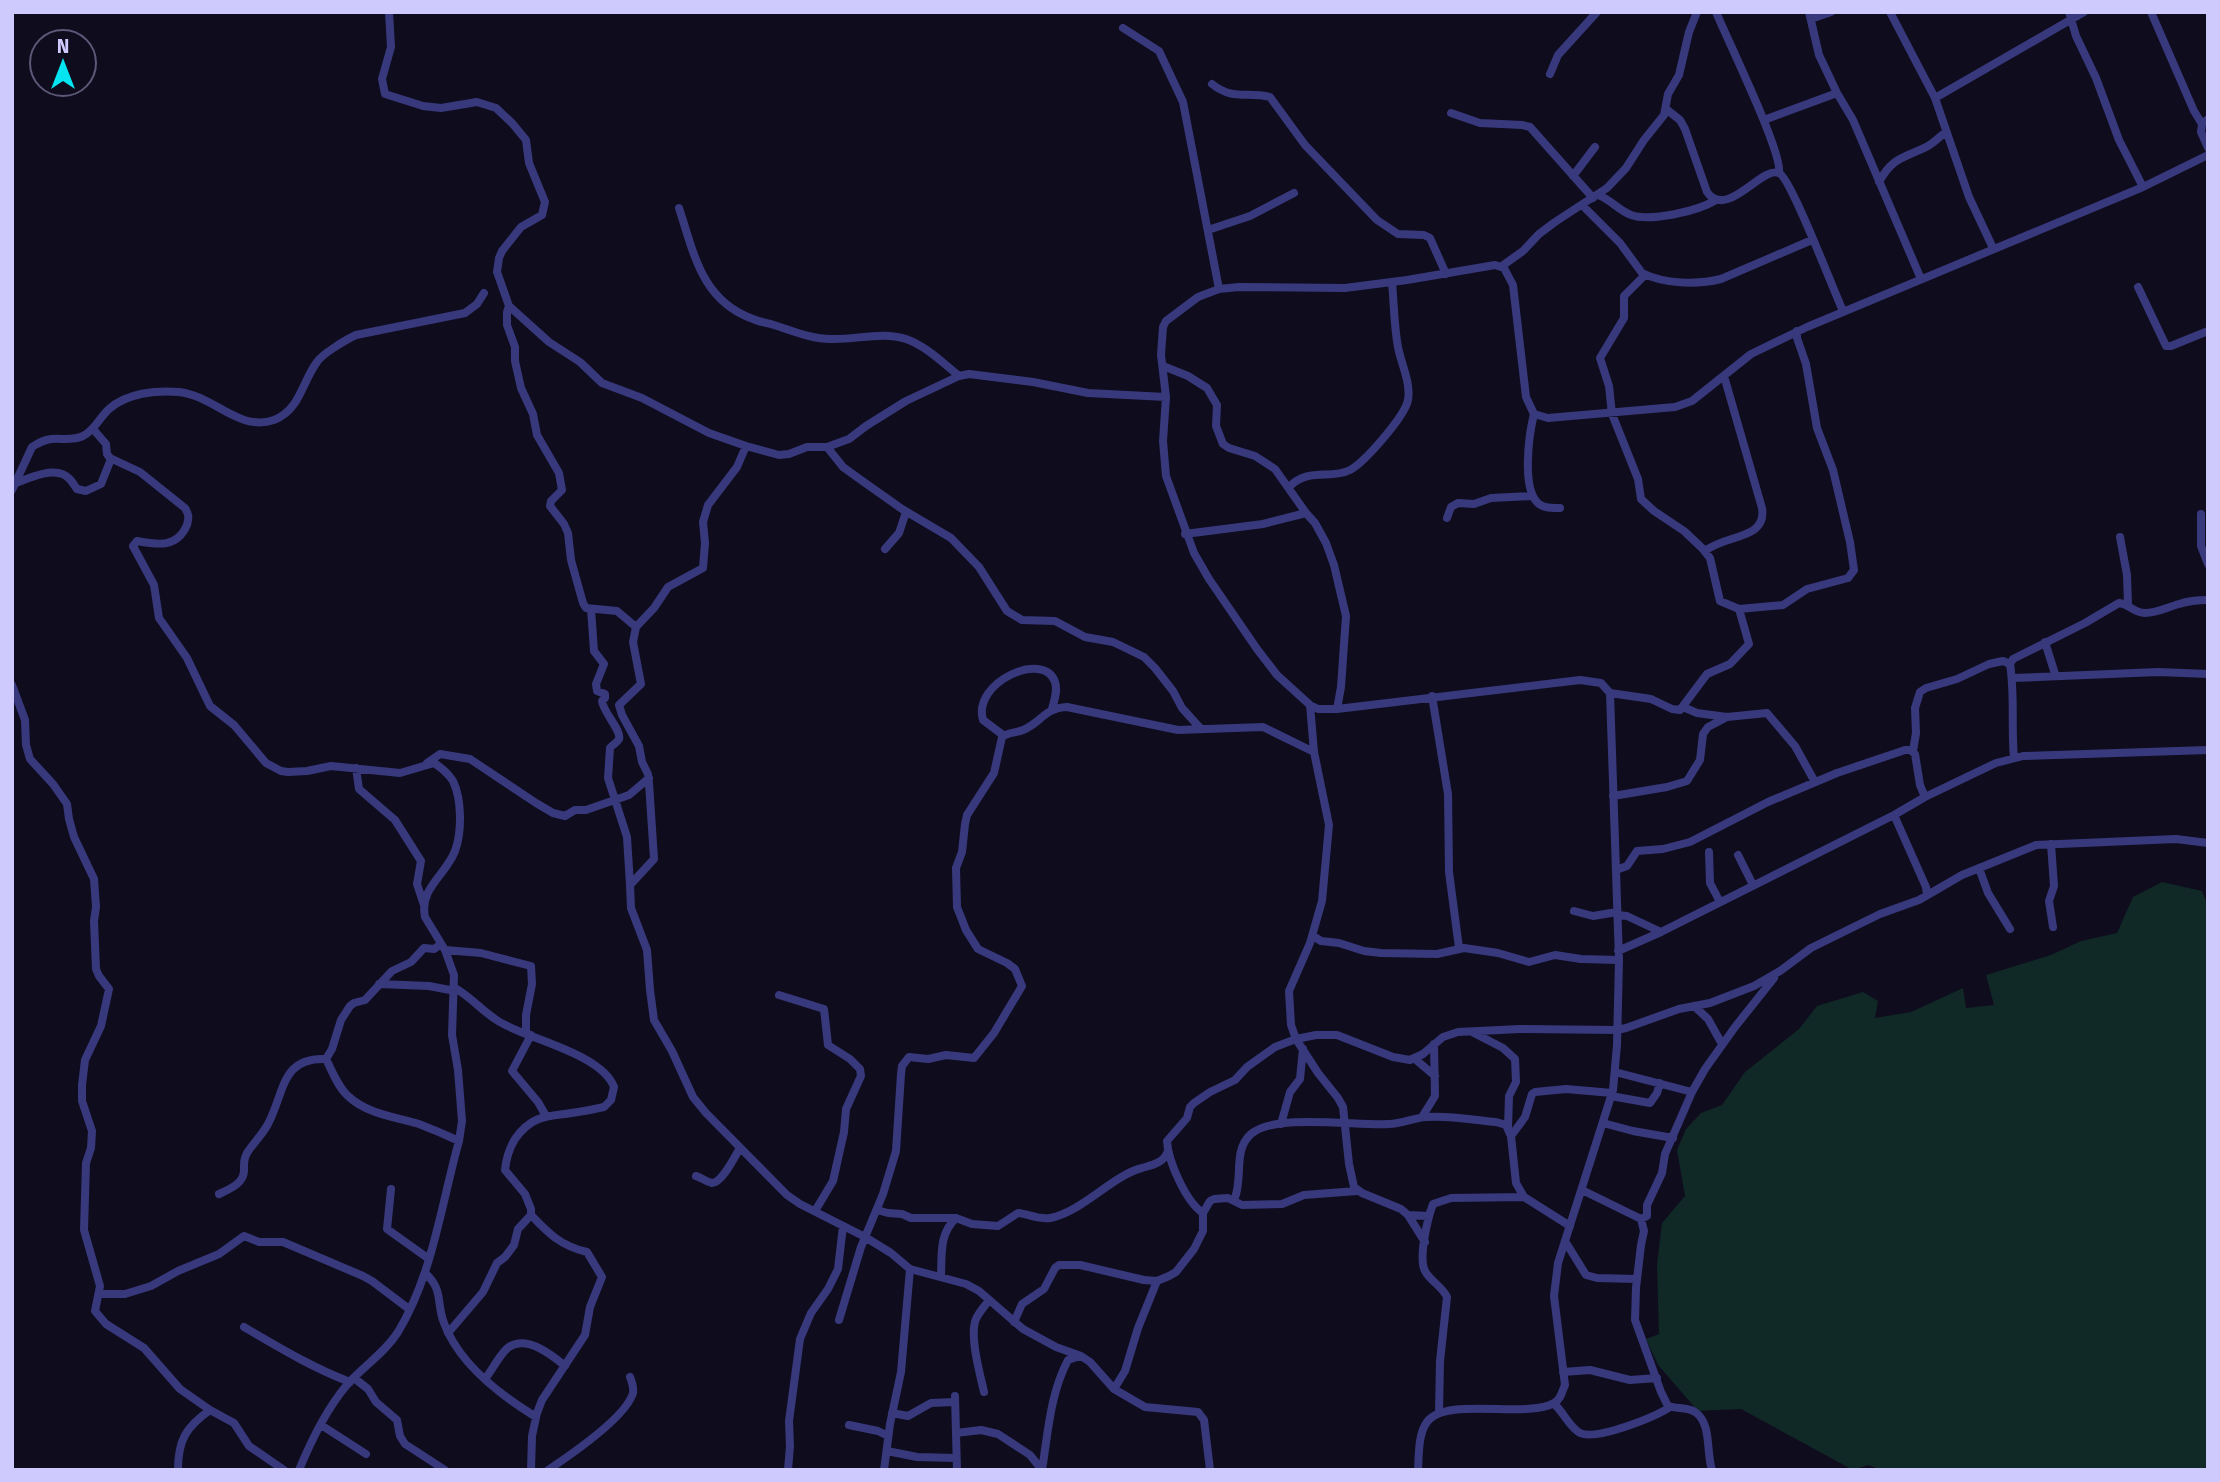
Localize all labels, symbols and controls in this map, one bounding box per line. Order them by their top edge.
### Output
north arrow [28,28,98,98]
text: N [57,35,69,58]

